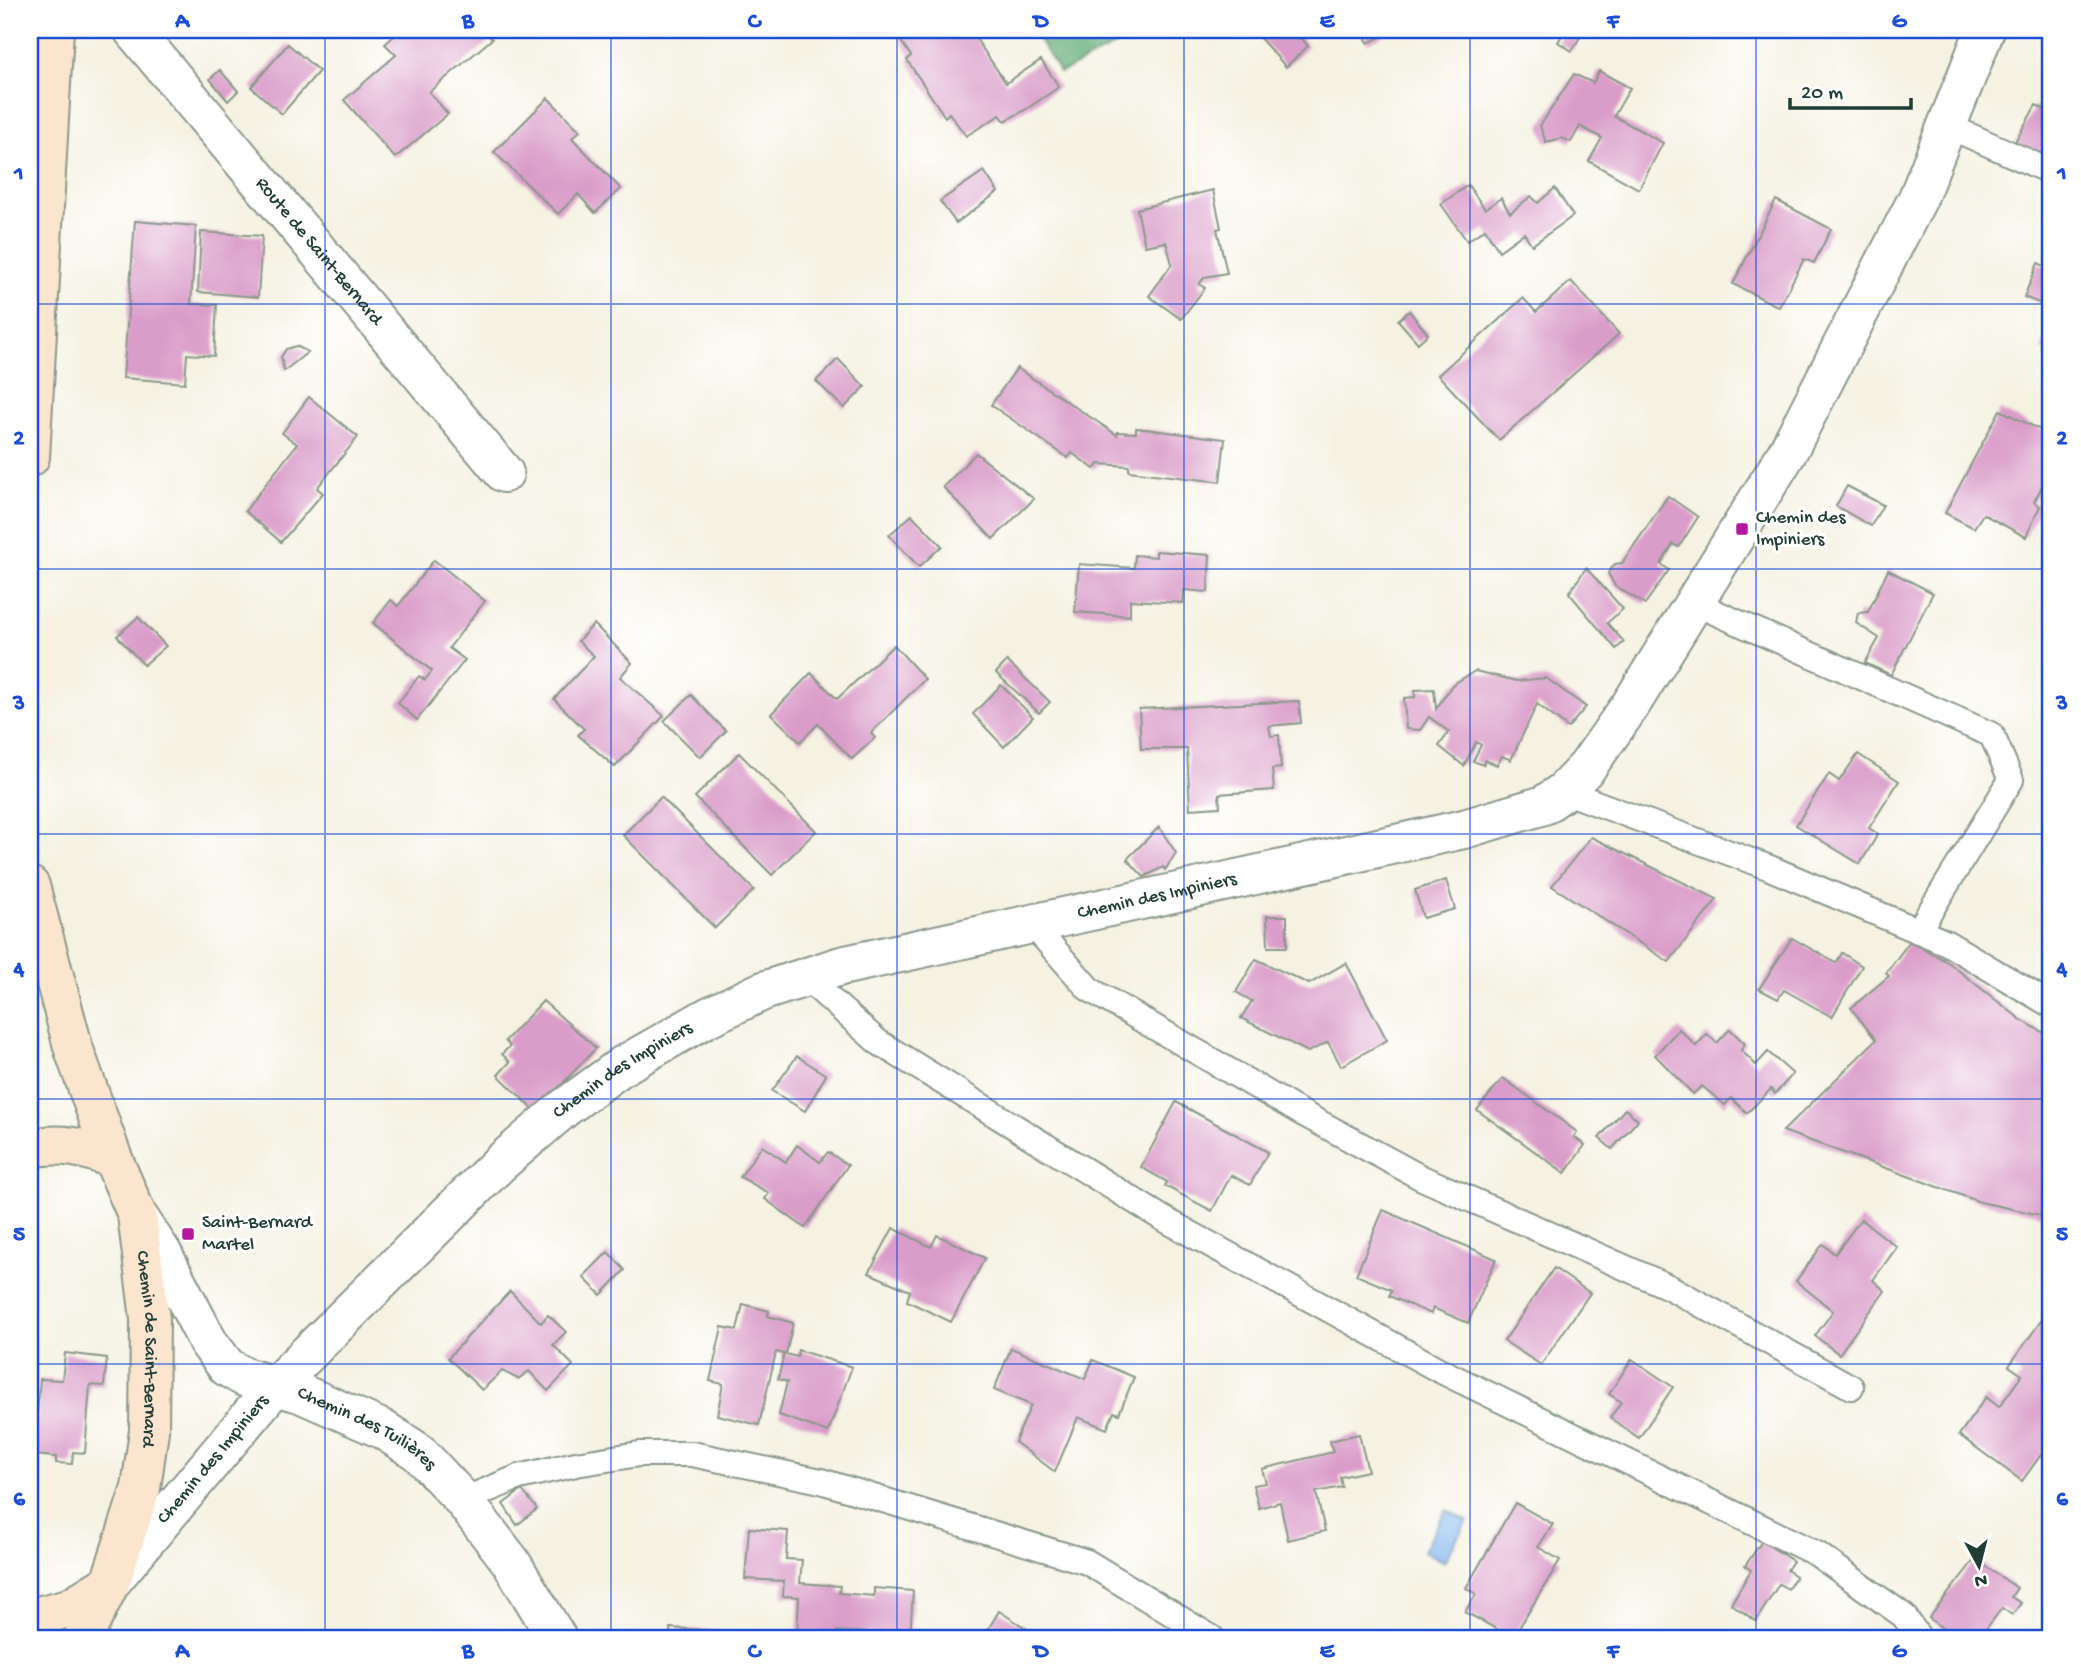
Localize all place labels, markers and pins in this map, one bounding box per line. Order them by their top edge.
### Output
place label: Chemin des Impiniers [1756,507,1846,552]
marker: Chemin des Impiniers [1734,521,1750,537]
place label: Saint-Bernard Martel [202,1212,314,1257]
marker: Saint-Bernard Martel [180,1226,196,1242]

